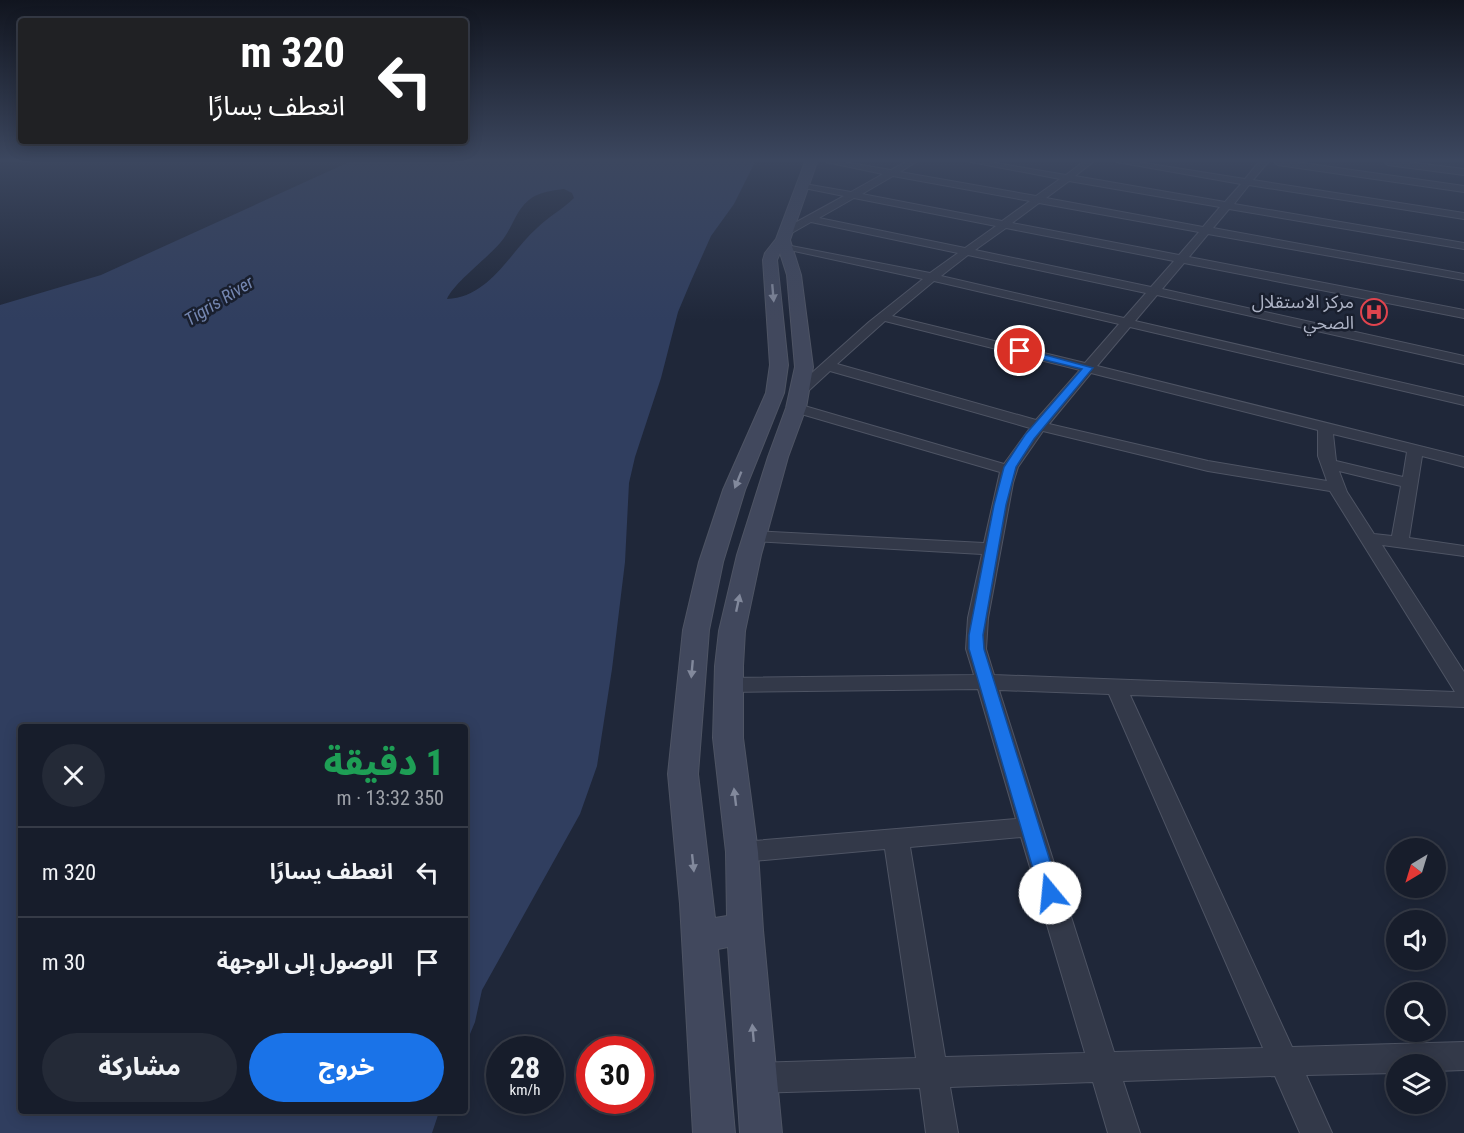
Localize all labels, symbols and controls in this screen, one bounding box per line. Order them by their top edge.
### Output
text: 320 m [240,28,345,77]
icon: left [366,42,444,120]
text: انعطف يسارًا [208,90,345,122]
water label: Tigris River [180,271,258,330]
one-way arrow [768,284,778,303]
place label: مركز الاستقلال الصحي [1252,291,1354,336]
hospital icon: مركز الاستقلال الصحي [1359,297,1389,327]
pin [994,325,1045,376]
icon: arrive [1003,334,1036,367]
one-way arrow [733,472,743,490]
one-way arrow [734,593,743,612]
one-way arrow [687,660,697,679]
text: 1 دقيقة [323,742,444,784]
button: close [42,744,105,807]
text: 350 m · 13:32 [337,786,444,810]
one-way arrow [730,787,740,806]
north arrow [1386,838,1446,898]
map controls [1386,838,1446,1114]
one-way arrow [688,854,697,873]
icon: left [411,856,444,889]
text: انعطف يسارًا [270,859,393,884]
text: 320 m [42,860,96,885]
position arrow [1018,861,1082,925]
button: sound [1386,910,1446,970]
icon: arrive [411,946,444,979]
text: الوصول إلى الوجهة [217,949,393,974]
text: 30 m [42,950,85,975]
button: search [1386,982,1446,1042]
one-way arrow [748,1023,758,1042]
button: مشاركة [42,1033,237,1102]
button: خروج [249,1033,444,1102]
speed limit sign: 30 [576,1036,654,1114]
text: 28 [510,1050,540,1085]
button: layers [1386,1054,1446,1114]
text: km/h [510,1081,540,1099]

